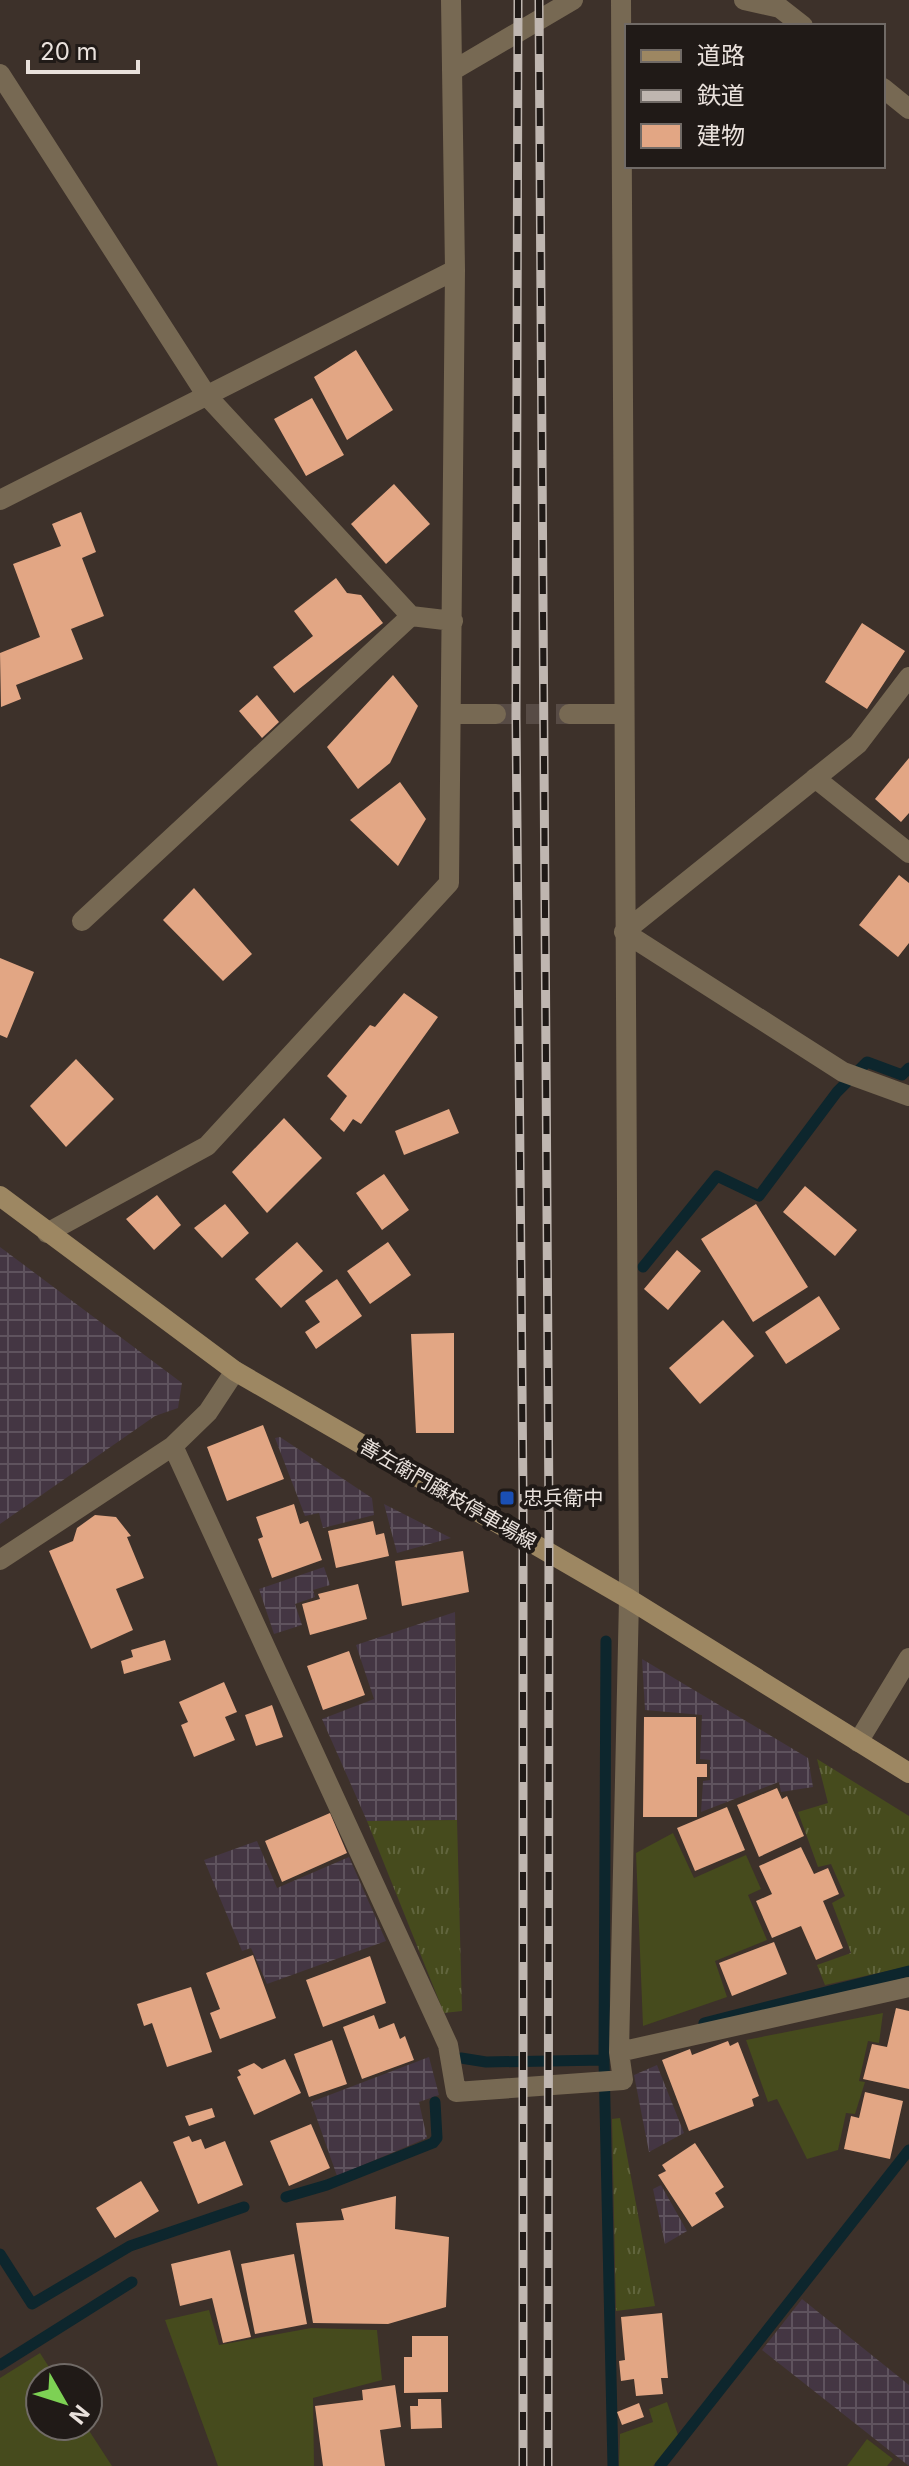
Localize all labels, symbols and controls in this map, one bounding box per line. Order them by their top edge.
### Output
scale bar [28,24,138,74]
legend [625,24,885,168]
text: 20 m [40,37,98,66]
text: 道路 [697,41,745,70]
text: 鉄道 [697,81,745,110]
text: 建物 [697,121,745,150]
street label: 善左衛門藤枝停車場線 [355,1434,541,1554]
place label: 忠兵衛中 [523,1486,603,1510]
marker: 忠兵衛中 [498,1489,516,1507]
north arrow [24,2362,104,2442]
text: N [64,2400,95,2429]

